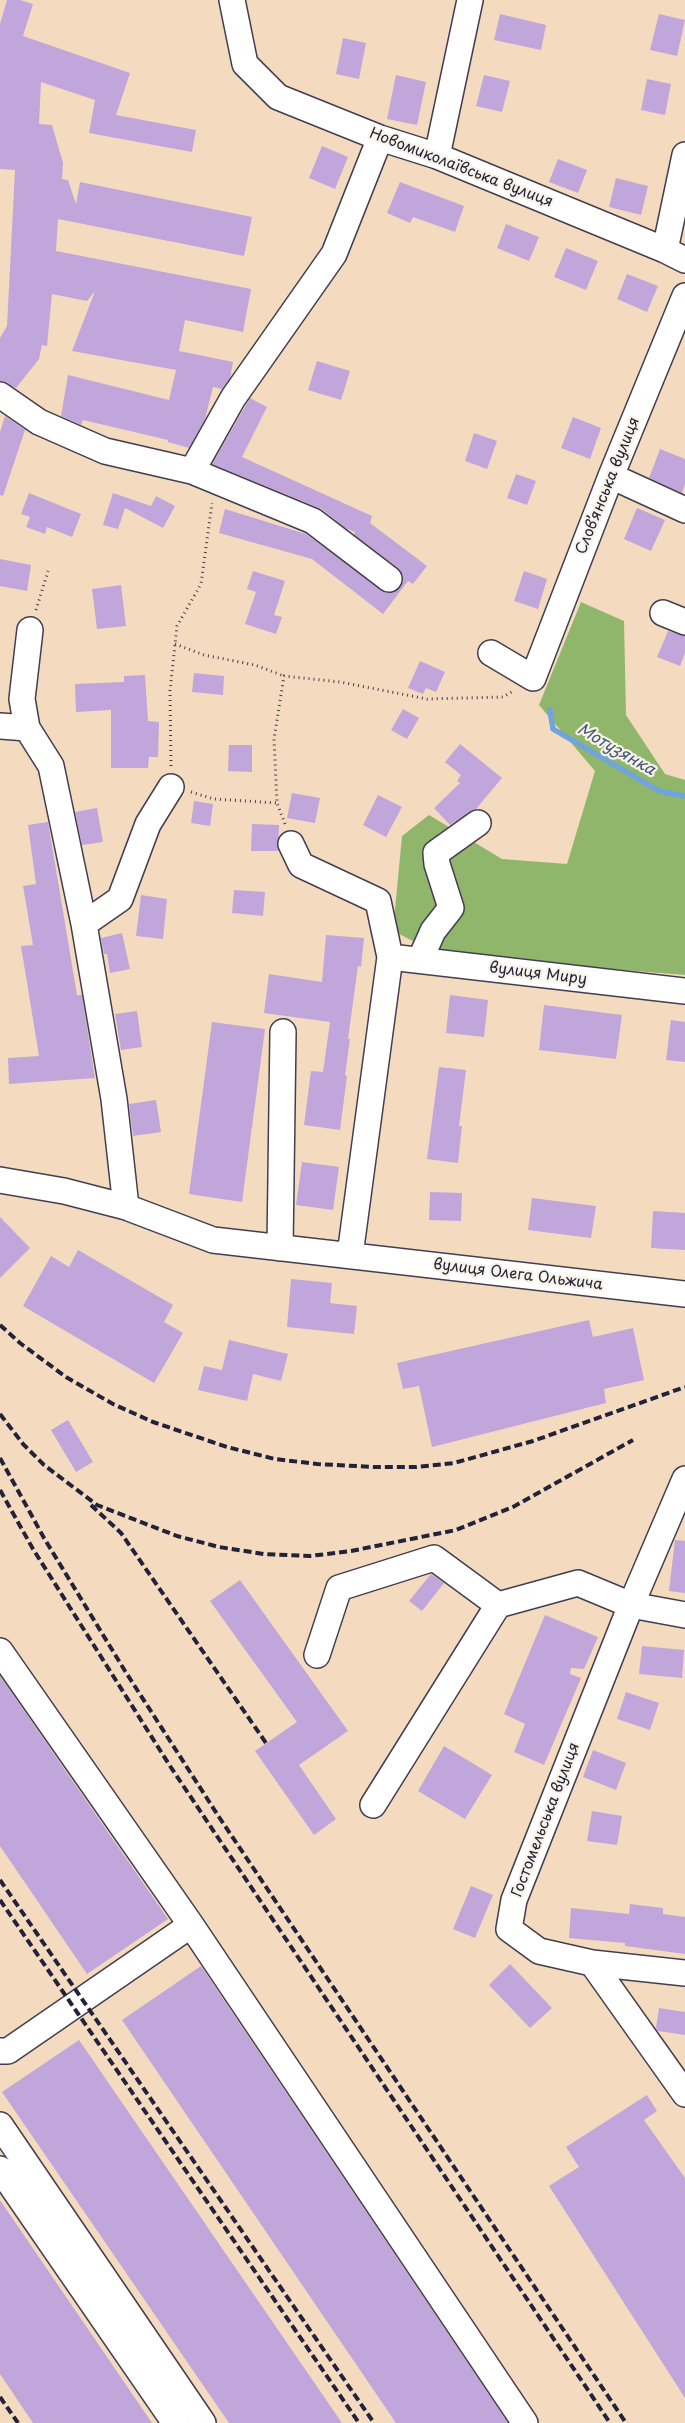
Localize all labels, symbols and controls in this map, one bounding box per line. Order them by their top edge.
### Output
street label: Новомиколаївська вулиця [367,125,555,211]
street label: Словʼянська вулиця [572,415,644,557]
water label: Мотузянка [574,720,658,780]
street label: вулиця Миру [488,959,588,989]
street label: вулиця Олега Ольжича [432,1256,604,1294]
street label: Гостомельська вулиця [508,1740,584,1900]

